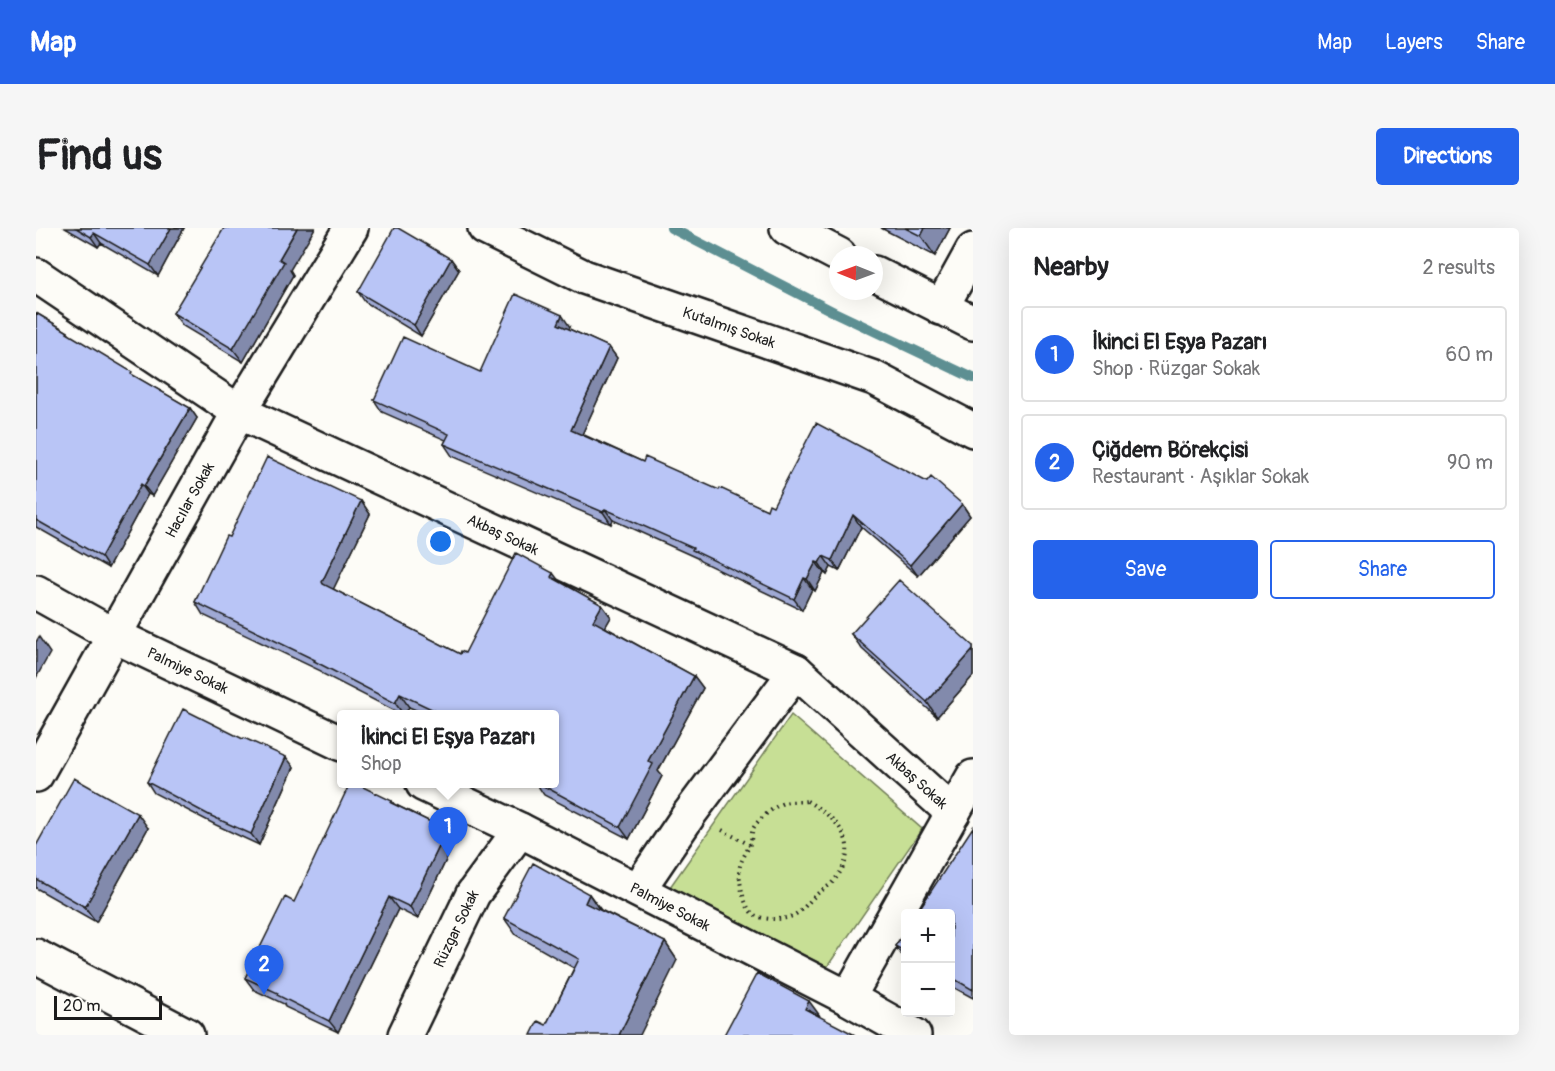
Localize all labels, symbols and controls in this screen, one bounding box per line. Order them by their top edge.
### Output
text: Map [30,25,76,60]
text: Map [1317,29,1352,56]
text: Layers [1385,29,1443,56]
text: Share [1476,29,1525,56]
button: Directions [1376,128,1519,185]
text: Find us [36,130,162,182]
north arrow [829,246,883,300]
text: Nearby [1033,251,1109,283]
text: 2 results [1423,255,1495,280]
street label: Kutalmış Sokak [680,303,778,353]
text: İkinci El Eşya Pazarı [1092,328,1267,356]
text: 1 [1051,342,1058,367]
text: 60 m [1446,342,1493,367]
text: Shop · Rüzgar Sokak [1092,356,1260,381]
text: Çiğdem Börekçisi [1092,436,1248,464]
text: 2 [1049,450,1060,475]
text: 90 m [1447,450,1493,475]
street label: Hacılar Sokak [161,459,219,541]
text: Restaurant · Aşıklar Sokak [1092,464,1309,489]
street label: Akbaş Sokak [464,510,542,560]
your location [426,527,455,556]
button: Save [1033,540,1258,599]
button: Share [1270,540,1495,599]
street label: Palmiye Sokak [144,644,232,699]
popup [337,710,559,788]
text: İkinci El Eşya Pazarı [360,723,536,751]
street label: Akbaş Sokak [882,748,952,814]
text: Shop [360,751,402,776]
pin: 1 [428,808,468,857]
street label: Palmiye Sokak [627,879,714,936]
street label: Rüzgar Sokak [430,885,483,971]
map controls [901,909,955,1017]
button: + [901,909,955,963]
pin: 2 [244,946,284,995]
button: − [901,963,955,1017]
scale bar [54,993,162,1020]
text: 20 m [63,996,101,1016]

